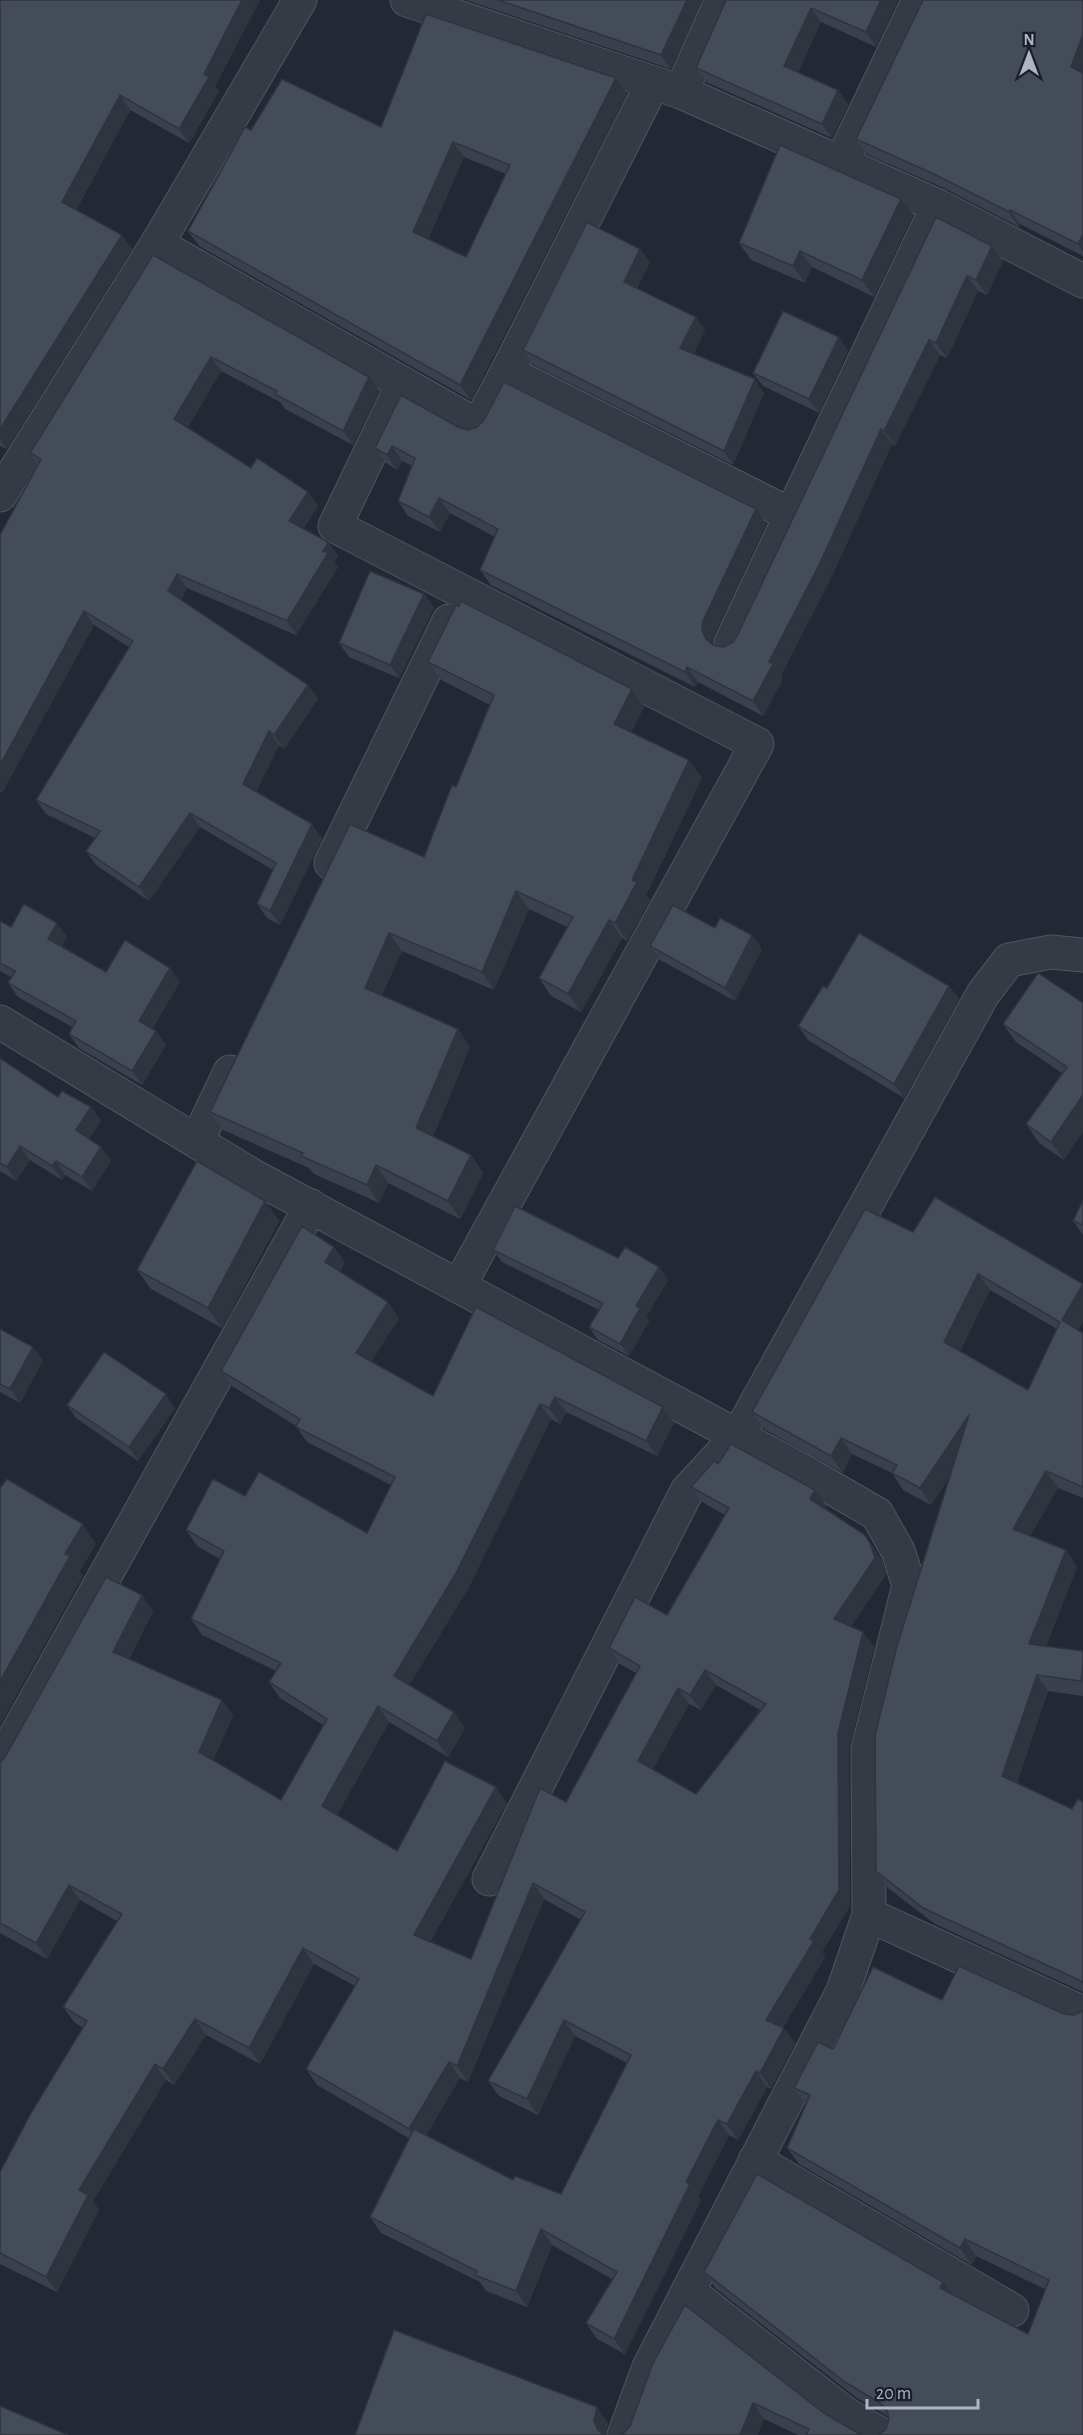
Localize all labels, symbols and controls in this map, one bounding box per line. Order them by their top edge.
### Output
north arrow [999,24,1059,84]
text: N [1023,32,1035,48]
scale bar [867,2372,978,2410]
text: 20 m [876,2385,911,2403]

